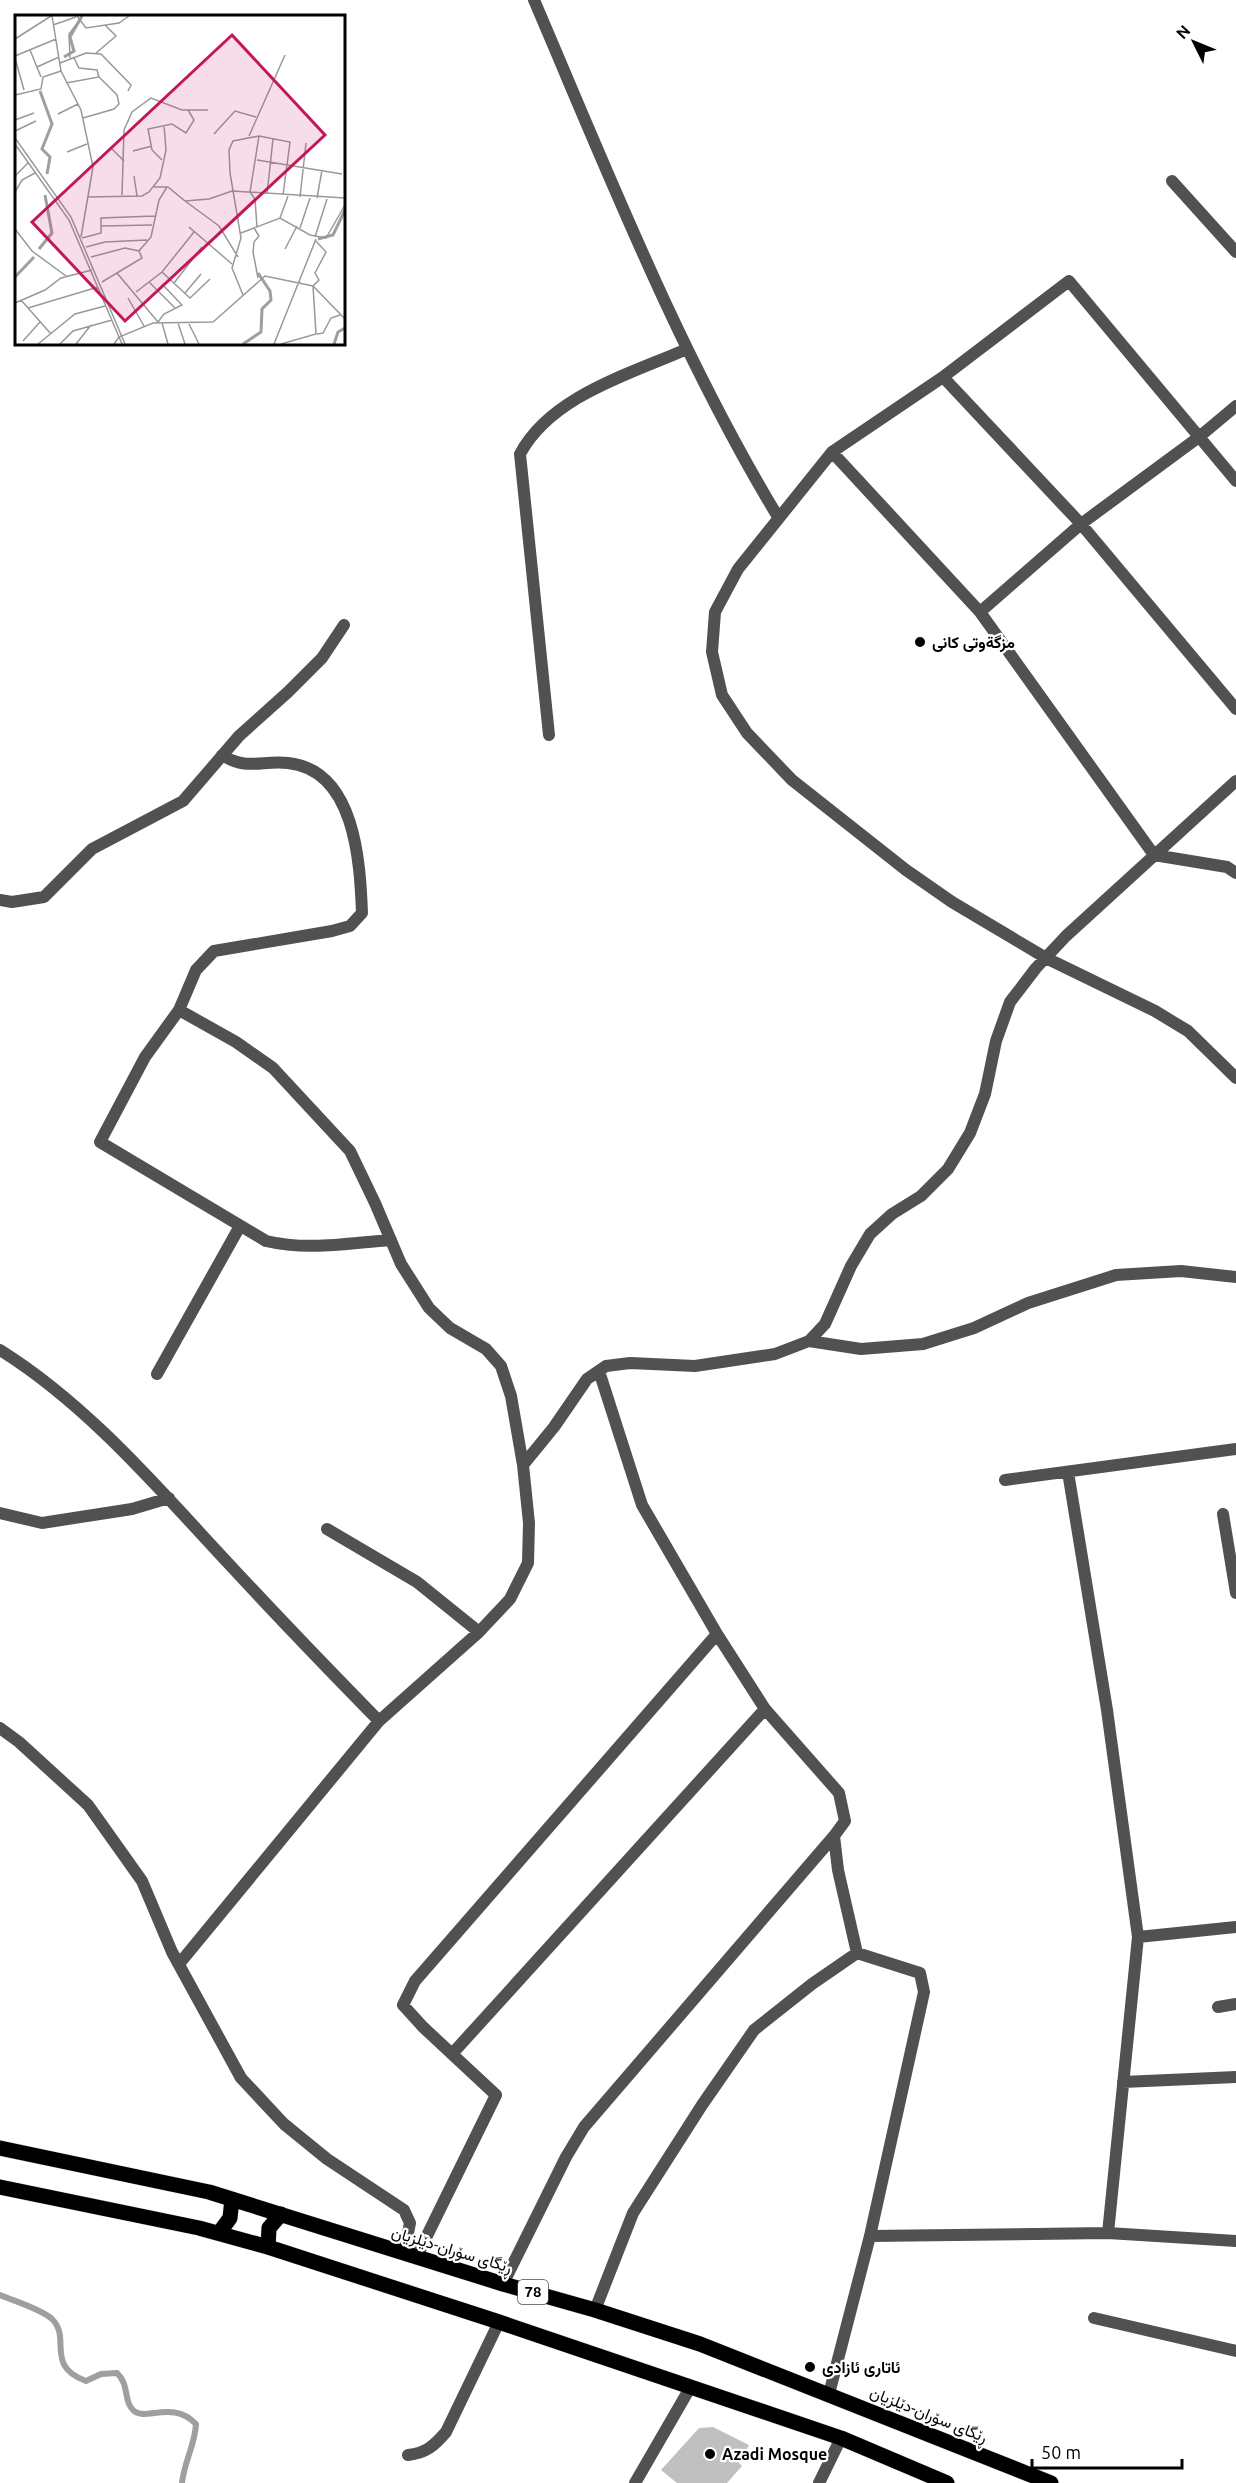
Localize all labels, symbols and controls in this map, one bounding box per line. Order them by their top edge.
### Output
north arrow [1164,12,1224,72]
inset map [15,15,345,345]
text: N [1172,21,1194,42]
place label: مزگةوتی کانی [932,633,1015,653]
marker: مزگةوتی کانی [913,635,927,649]
street label: ڕێگای سۆران-دێلزیان [388,2222,514,2280]
road number: 78 [518,2280,548,2304]
place label: ئاتاری ئازادی [822,2358,900,2378]
marker: ئاتاری ئازادی [803,2360,817,2374]
street label: ڕێگای سۆران-دێلزیان [866,2382,990,2449]
scale bar [1032,2432,1182,2470]
text: 50 m [1041,2442,1081,2462]
place label: Azadi Mosque [722,2445,827,2463]
marker: Azadi Mosque [703,2447,717,2461]

